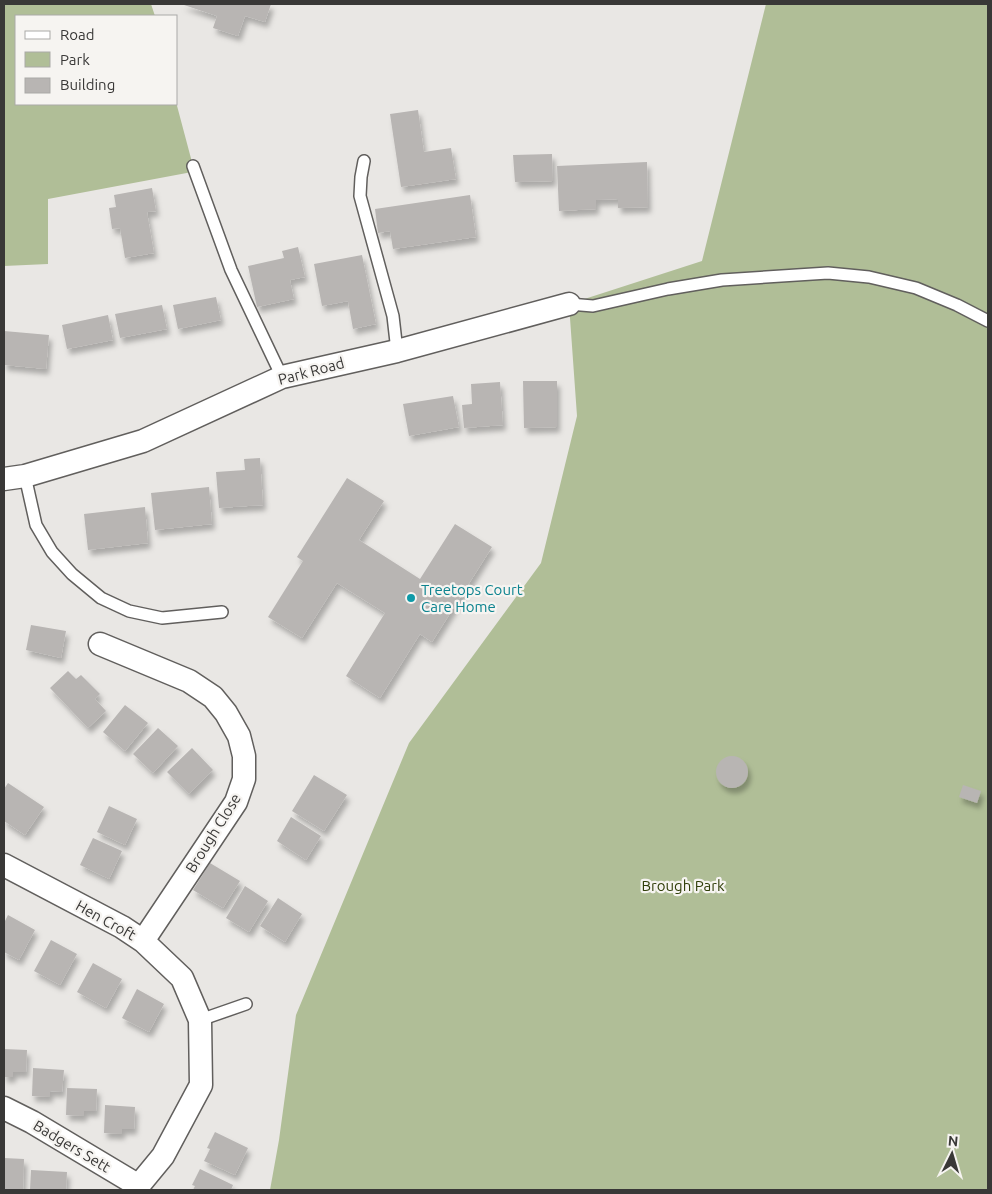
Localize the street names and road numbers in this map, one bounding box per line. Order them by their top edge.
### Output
street label: Park Road [276,354,346,388]
street label: Brough Close [182,790,244,876]
street label: Hen Croft [73,897,139,943]
street label: Badgers Sett [31,1116,114,1176]

